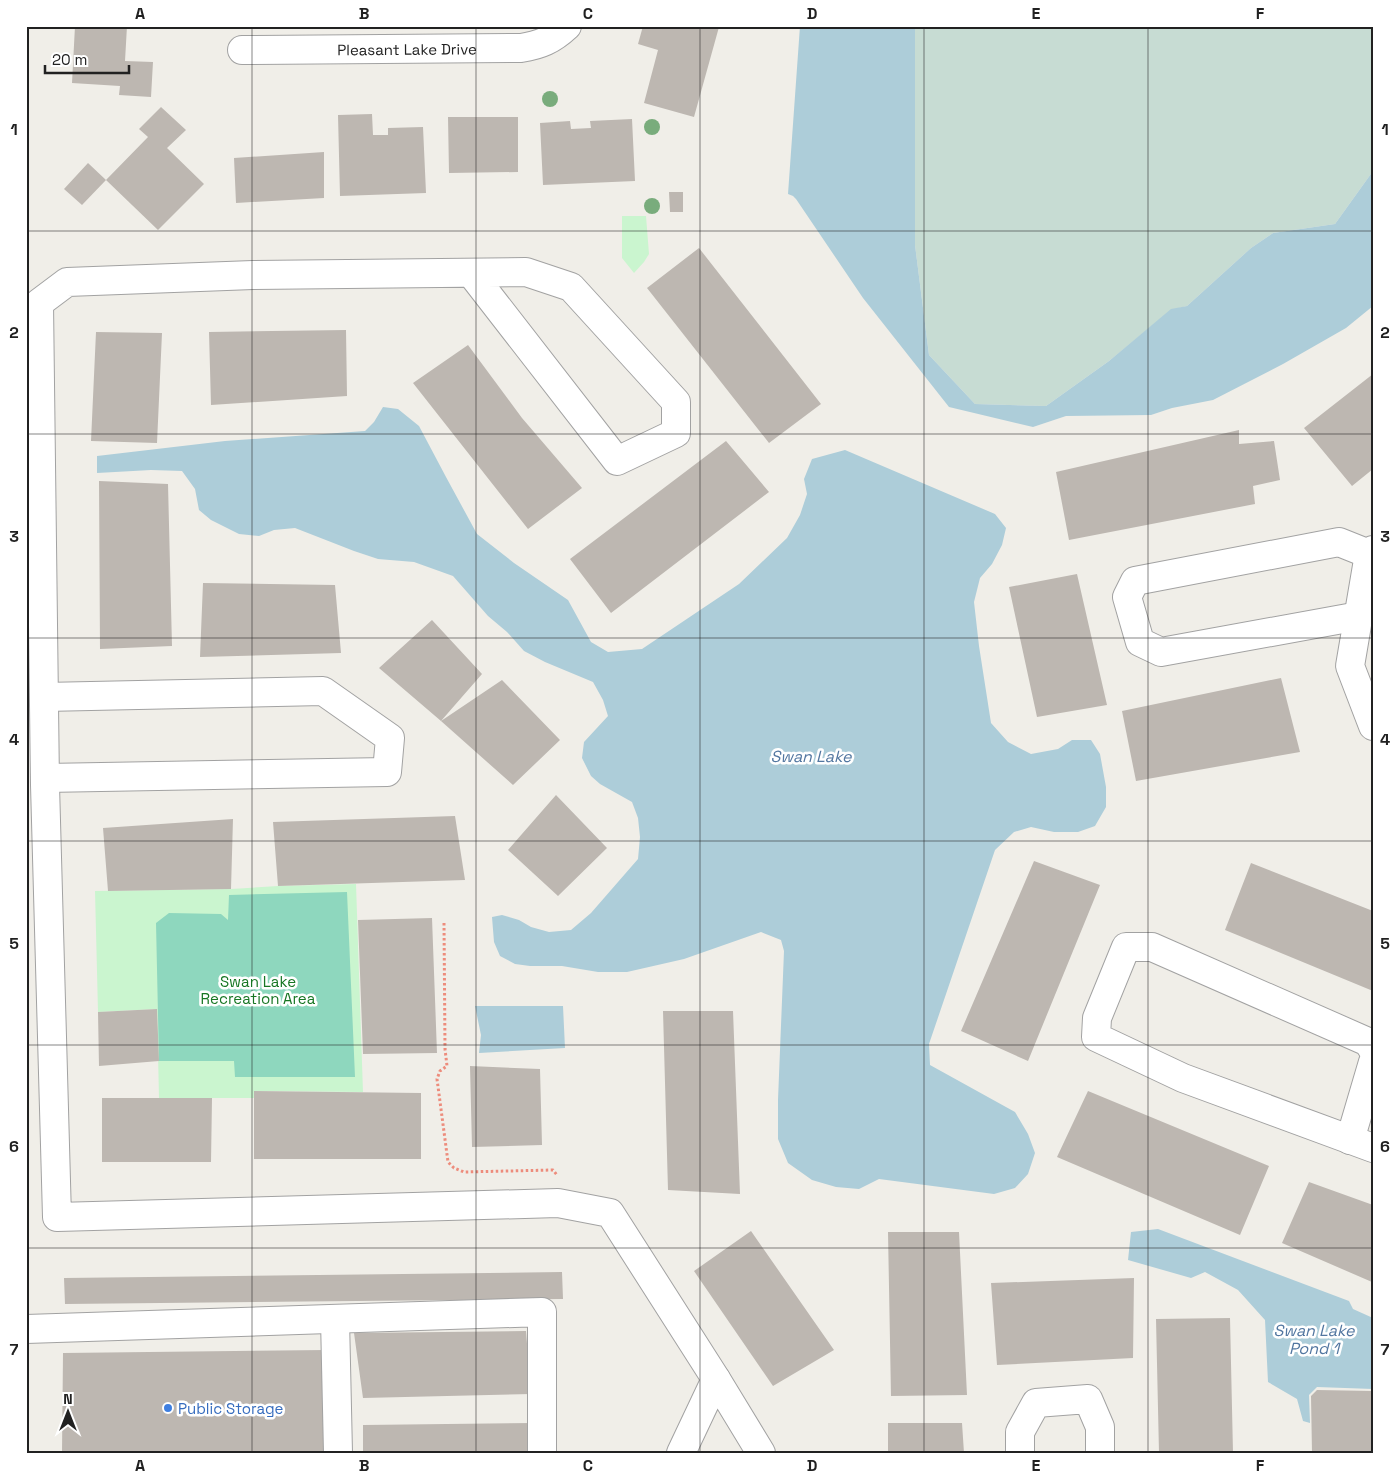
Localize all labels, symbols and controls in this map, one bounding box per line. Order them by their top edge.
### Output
text: A [135,3,145,24]
text: B [359,3,369,24]
text: C [583,3,593,24]
text: D [807,3,817,24]
text: E [1032,3,1041,24]
text: F [1256,3,1265,24]
street label: Pleasant Lake Drive [337,39,477,59]
scale bar [45,42,129,74]
text: 20 m [52,50,87,69]
text: 1 [10,119,18,140]
text: 1 [1381,119,1389,140]
text: 2 [9,322,19,343]
text: 2 [1380,322,1390,343]
text: 3 [9,526,19,547]
text: 3 [1380,526,1390,547]
text: 4 [9,729,19,750]
text: 4 [1380,729,1390,750]
water label: Swan Lake [770,746,852,767]
text: 5 [9,933,19,954]
text: 5 [1380,933,1390,954]
park label: Swan Lake Recreation Area [201,972,316,1008]
text: 6 [9,1136,19,1157]
text: 6 [1380,1136,1390,1157]
water label: Swan Lake Pond 1 [1273,1320,1355,1359]
text: 7 [10,1339,19,1360]
text: 7 [1381,1339,1390,1360]
north arrow [42,1386,92,1436]
text: N [63,1390,73,1408]
place label: Public Storage [178,1399,284,1418]
marker: Public Storage [162,1402,174,1414]
text: A [135,1455,145,1476]
text: B [359,1455,369,1476]
text: C [583,1455,593,1476]
text: D [807,1455,817,1476]
text: E [1032,1455,1041,1476]
text: F [1256,1455,1265,1476]

